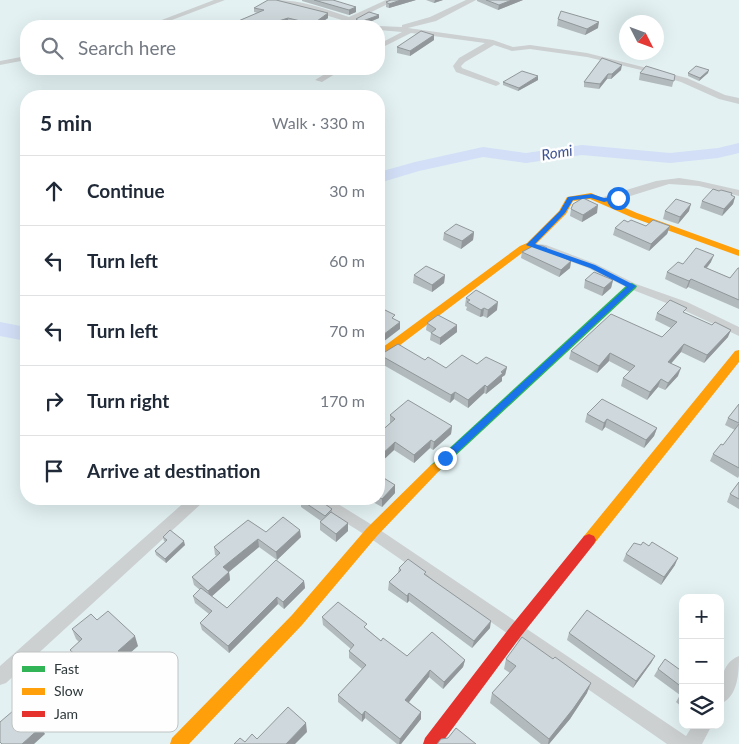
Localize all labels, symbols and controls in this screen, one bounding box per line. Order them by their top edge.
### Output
north arrow [619,15,664,60]
search box [20,20,385,75]
icon: search [38,34,66,62]
text: Search here [78,36,176,59]
text: 5 min [40,110,92,135]
text: Walk · 330 m [272,113,365,132]
water label: Romi [540,141,574,163]
icon: ahead [40,177,68,205]
text: Continue [87,179,165,202]
text: 30 m [329,181,365,200]
route start [607,187,630,210]
icon: left [40,247,68,275]
text: Turn left [87,249,158,272]
text: 60 m [329,251,365,270]
icon: left [40,317,68,345]
text: Turn left [87,319,158,342]
text: 70 m [329,321,365,340]
icon: right [40,387,68,415]
text: Turn right [87,389,169,412]
text: 170 m [320,391,365,410]
route end [434,447,457,470]
icon: arrive [40,457,68,485]
text: Arrive at destination [87,459,260,482]
map controls [679,594,724,729]
button: + [679,594,724,639]
button: − [679,639,724,684]
legend [12,652,178,732]
text: Fast [54,660,79,677]
text: Slow [54,682,84,699]
button: layers [679,684,724,729]
text: Jam [54,705,78,722]

